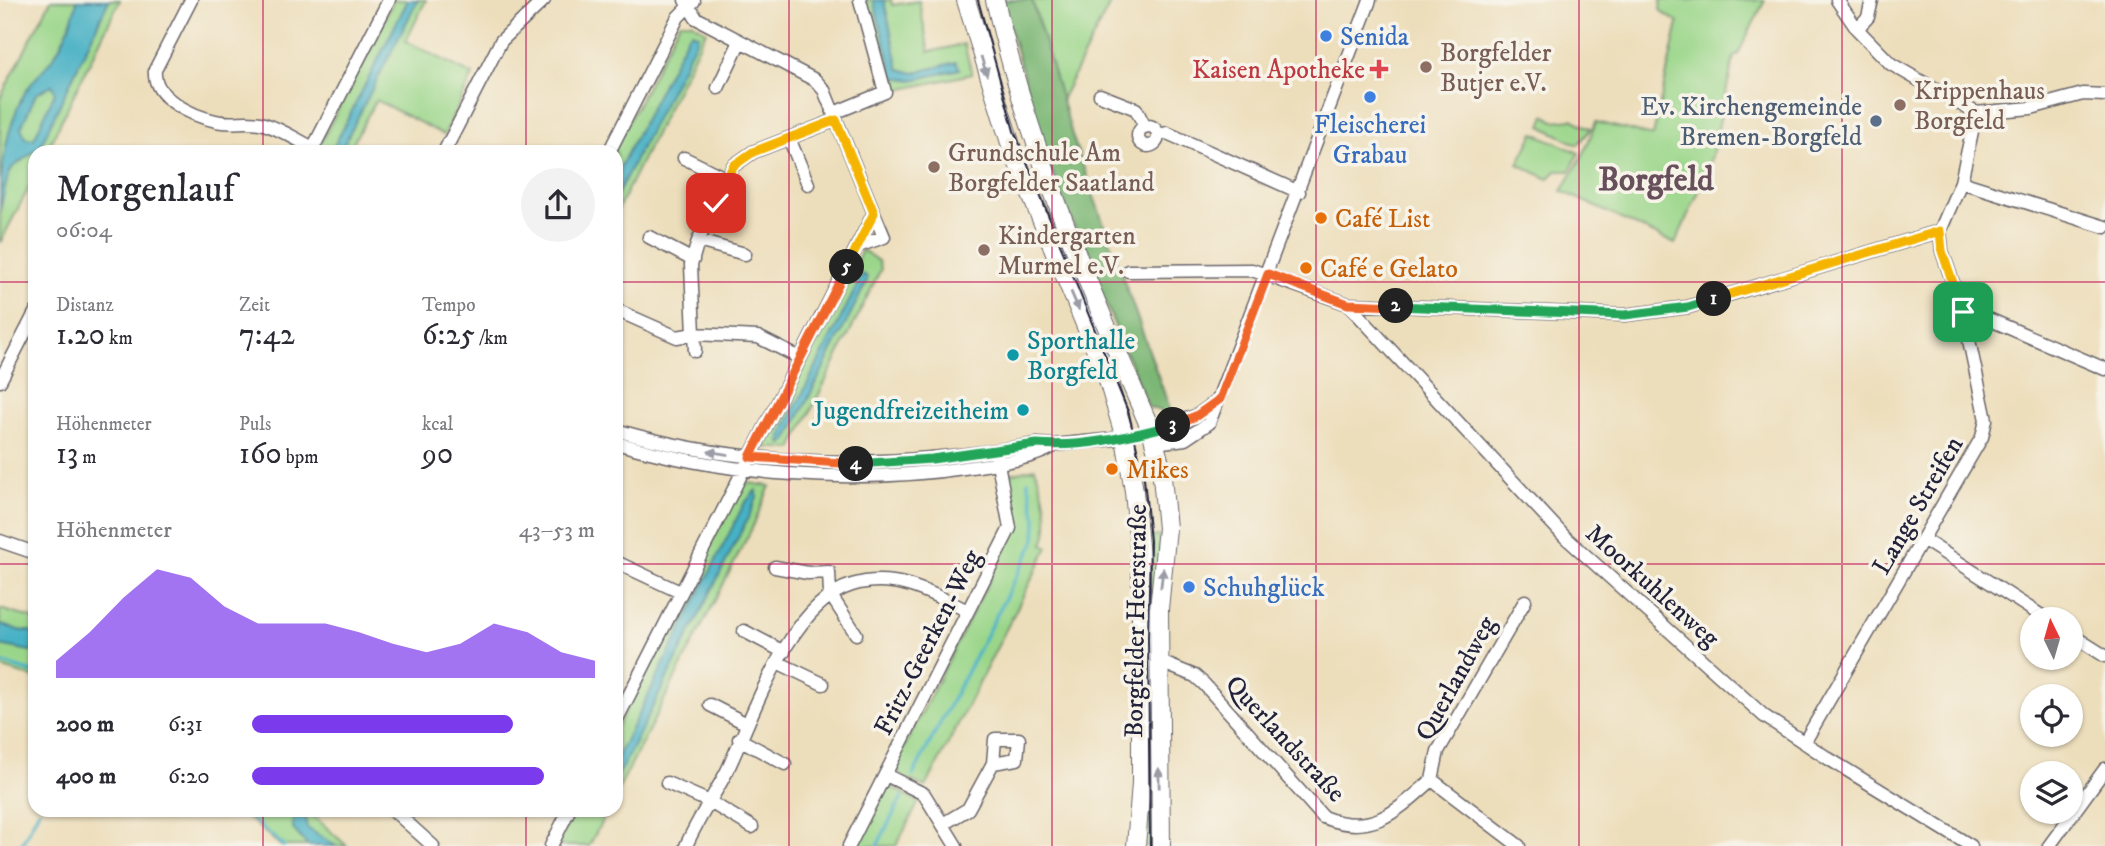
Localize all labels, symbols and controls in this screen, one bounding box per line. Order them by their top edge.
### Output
place label: Senida [1340,21,1409,54]
marker: Senida [1318,28,1334,44]
place label: Borgfelder Butjer e.V. [1440,37,1552,100]
place label: Kaisen Apotheke [1192,54,1365,87]
one-way arrow [980,55,990,76]
marker: Borgfelder Butjer e.V. [1418,59,1434,75]
marker: Kaisen Apotheke [1371,61,1387,77]
place label: Krippenhaus Borgfeld [1914,75,2045,138]
marker: Fleischerei Grabau [1362,89,1378,105]
place label: Ev. Kirchengemeinde Bremen-Borgfeld [1640,91,1862,154]
marker: Krippenhaus Borgfeld [1892,97,1908,113]
place label: Fleischerei Grabau [1314,109,1426,172]
marker: Ev. Kirchengemeinde Bremen-Borgfeld [1868,113,1884,129]
place label: Grundschule Am Borgfelder Saatland [948,137,1155,200]
marker: Grundschule Am Borgfelder Saatland [926,159,942,175]
district label: Borgfeld [1598,160,1714,201]
text: Morgenlauf [56,166,235,214]
button: share [521,168,595,242]
pin [686,173,746,233]
icon: check [697,184,735,222]
place label: Café List [1335,203,1430,236]
marker: Café List [1313,210,1329,226]
text: 06:04 [56,216,112,245]
place label: Kindergarten Murmel e.V. [998,220,1136,283]
marker: Kindergarten Murmel e.V. [976,242,992,258]
pin: 5 [830,250,864,284]
place label: Café e Gelato [1320,253,1458,286]
text: 5 [842,255,851,278]
marker: Café e Gelato [1298,260,1314,276]
pin: 1 [1696,282,1732,316]
pin [1933,282,1993,342]
text: 1 [1710,287,1717,310]
pin: 2 [1378,288,1414,324]
one-way arrow [1070,290,1081,311]
icon: arrive [1944,293,1982,331]
text: Distanz [56,294,114,317]
text: Zeit [239,294,270,317]
text: Tempo [422,294,475,317]
text: 2 [1391,294,1400,317]
text: 1.20 [56,317,105,354]
text: 7:42 [239,317,295,354]
text: 6:25 [422,317,475,354]
place label: Sporthalle Borgfeld [1027,325,1135,388]
text: km [105,327,133,350]
text: /km [475,327,508,350]
marker: Sporthalle Borgfeld [1005,347,1021,363]
place label: Jugendfreizeitheim [812,395,1009,428]
marker: Jugendfreizeitheim [1015,402,1031,418]
pin: 3 [1156,408,1190,442]
text: Höhenmeter [56,413,152,436]
text: Puls [239,413,271,436]
text: kcal [422,413,453,436]
text: 3 [1169,413,1176,436]
street label: Lange Streifen [1866,430,1971,581]
text: 13 [56,436,78,473]
text: 160 [239,436,282,473]
text: 90 [422,436,453,473]
text: m [78,446,97,469]
text: bpm [282,446,318,469]
one-way arrow [707,447,729,458]
pin: 4 [838,447,874,482]
text: 4 [850,452,861,475]
place label: Mikes [1126,454,1189,487]
marker: Mikes [1104,461,1120,477]
street label: Borgfelder Heerstraße [1118,504,1155,738]
text: Höhenmeter [56,516,172,545]
text: 43–53 m [519,516,595,545]
street label: Moorkuhlenweg [1578,517,1726,655]
street label: Fritz-Geerken-Weg [867,544,989,741]
one-way arrow [1157,567,1168,589]
place label: Schuhglück [1203,572,1325,605]
marker: Schuhglück [1181,579,1197,595]
north arrow [2020,607,2082,670]
map controls [2020,607,2083,824]
street label: Querlandweg [1409,610,1504,747]
street label: Querlandstraße [1218,669,1352,809]
button: locate [2020,684,2083,747]
text: 200 m [56,710,114,739]
text: 6:31 [168,710,203,739]
button: layers [2020,761,2083,824]
text: 400 m [56,762,116,791]
text: 6:20 [168,762,210,791]
one-way arrow [1154,767,1165,789]

